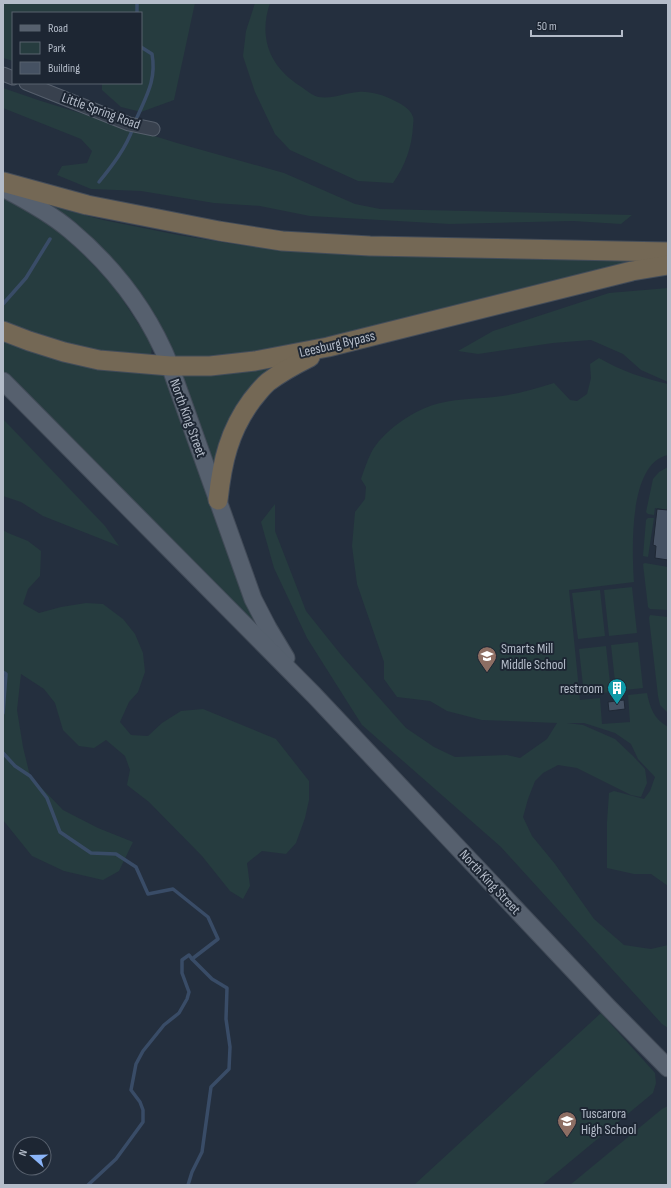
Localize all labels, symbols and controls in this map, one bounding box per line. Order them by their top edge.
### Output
legend [12,12,142,84]
scale bar [531,12,622,38]
text: 50 m [537,19,557,34]
text: Road [48,21,68,36]
text: Park [48,41,66,56]
text: Building [48,61,80,76]
street label: Little Spring Road [59,89,143,133]
street label: Leesburg Bypass [298,327,376,361]
street label: North King Street [166,377,210,459]
place label: Smarts Mill Middle School [501,640,566,673]
school or university icon: Smarts Mill Middle School [476,645,498,673]
building icon: restroom [606,677,628,705]
place label: restroom [560,680,603,697]
street label: North King Street [456,846,524,918]
place label: Tuscarora High School [581,1105,636,1138]
school or university icon: Tuscarora High School [556,1110,578,1138]
north arrow [12,1136,52,1176]
text: N [16,1148,30,1158]

